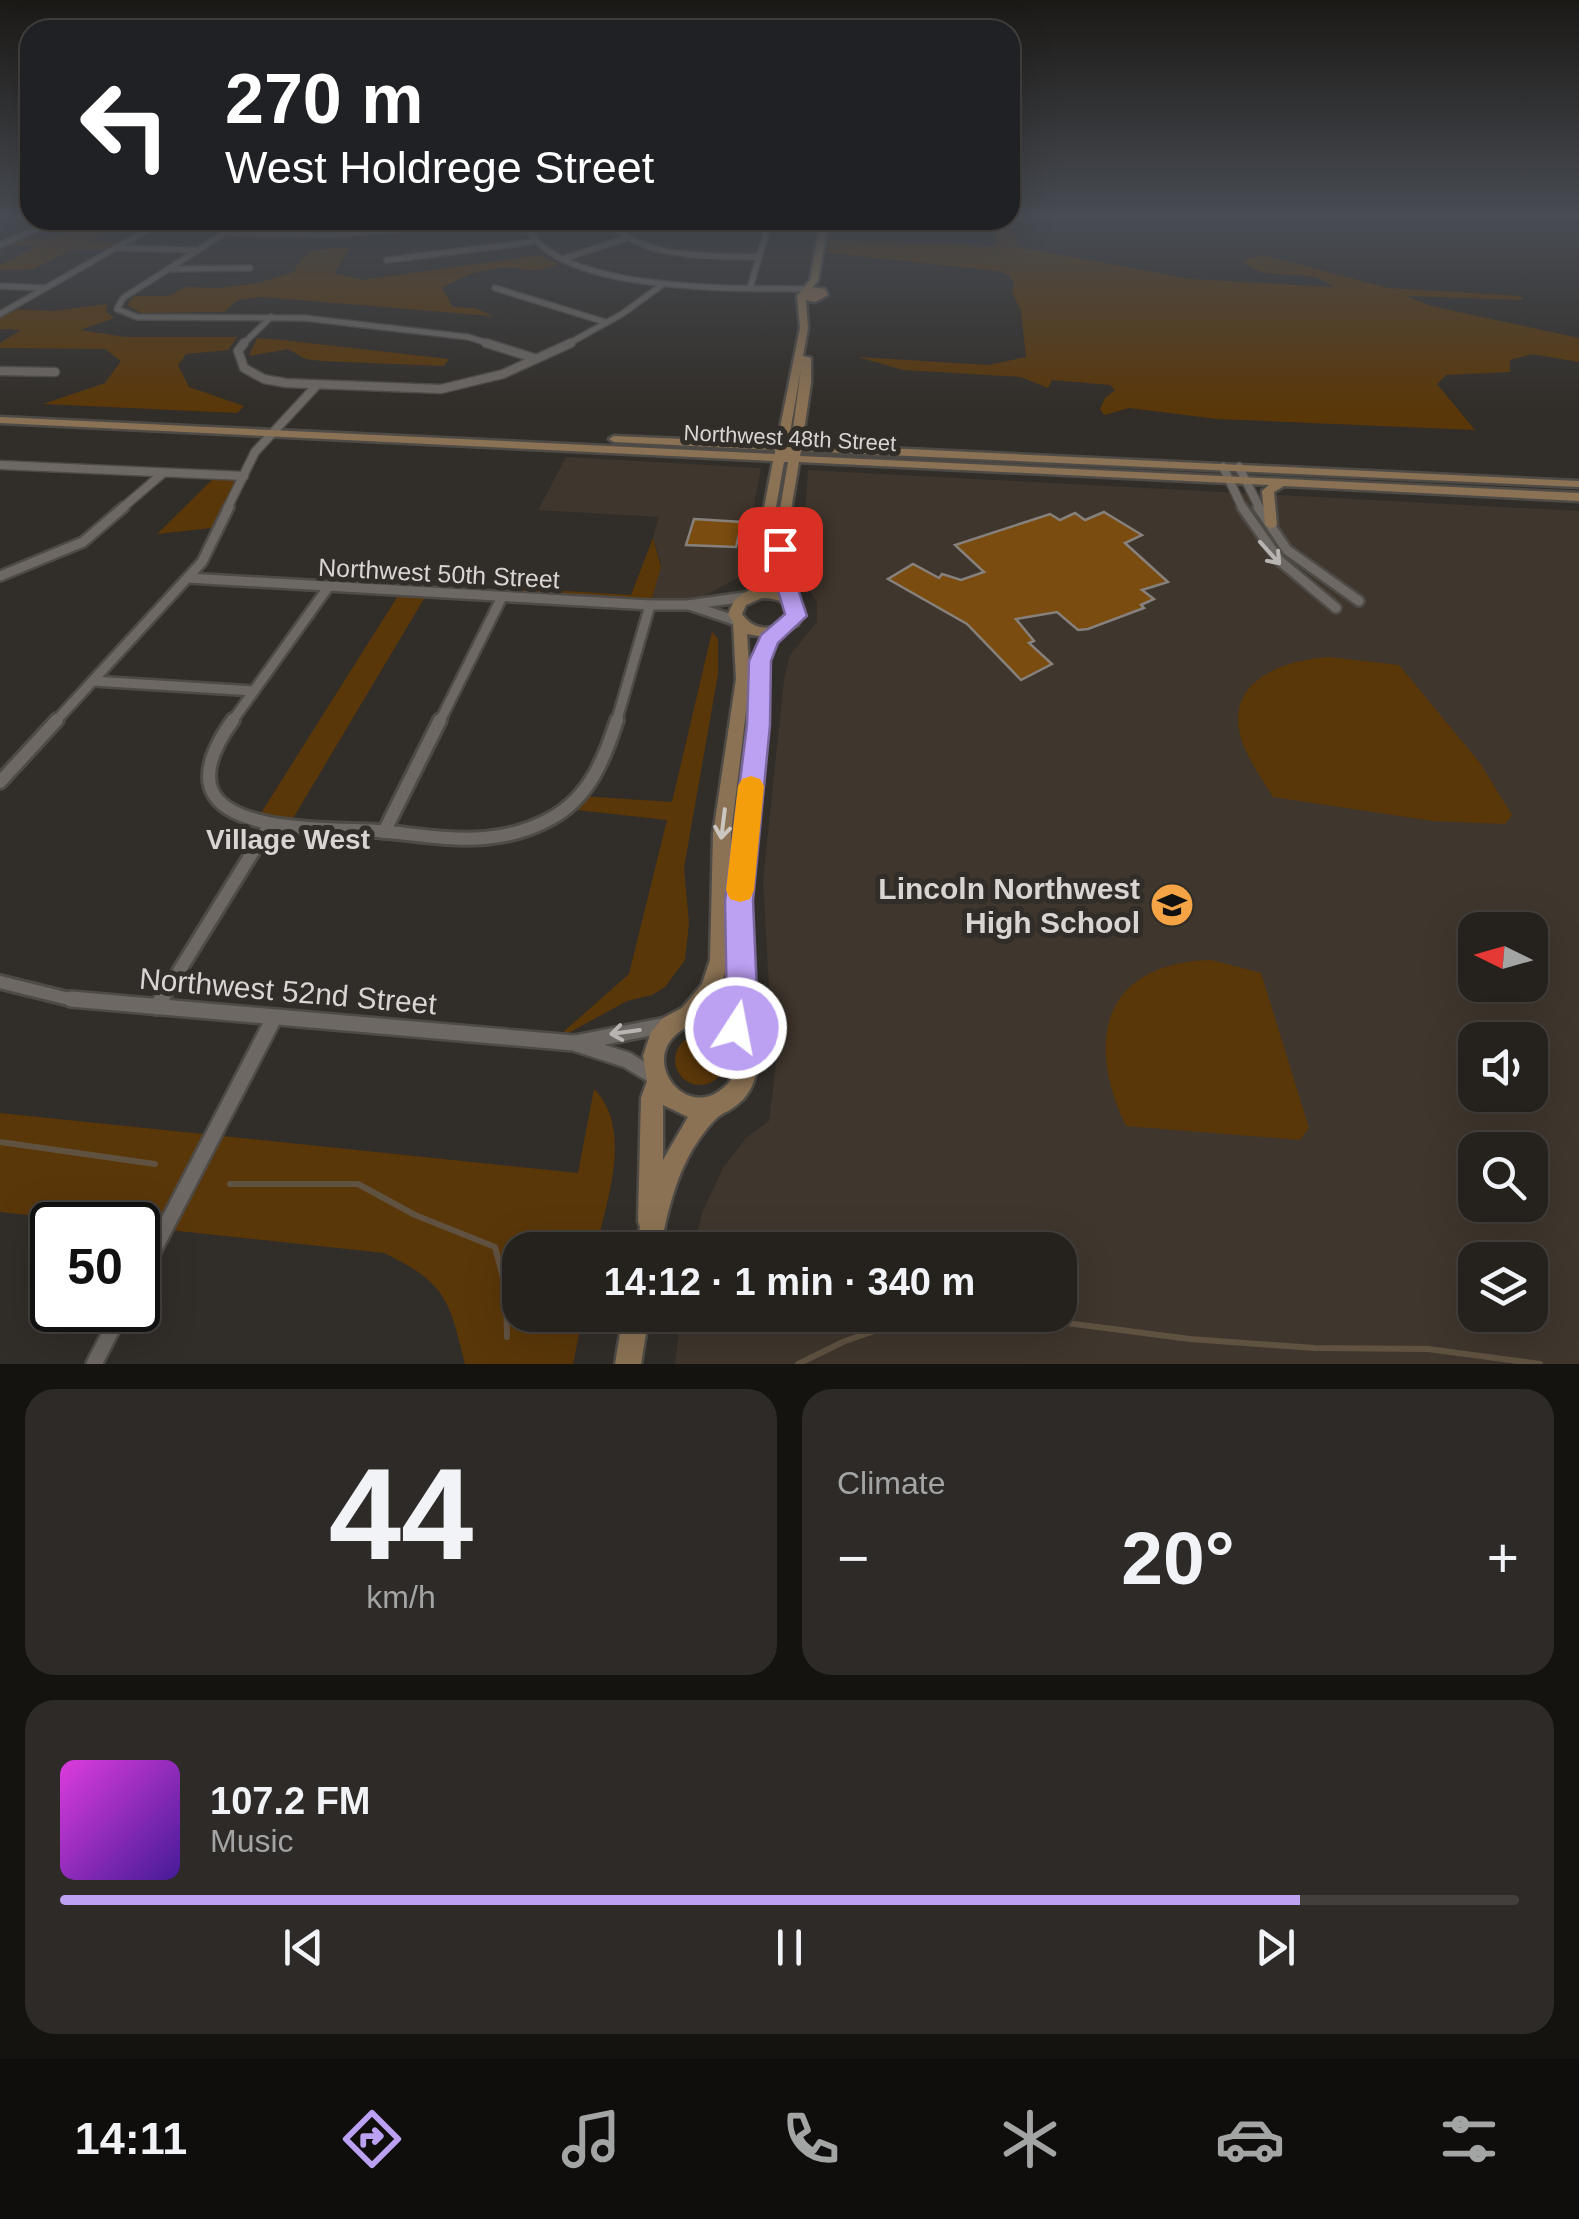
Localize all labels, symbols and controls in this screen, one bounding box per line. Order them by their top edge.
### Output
icon: left [60,60,190,190]
text: 270 m [225,60,423,138]
text: West Holdrege Street [225,142,654,193]
street label: Northwest 48th Street [683,420,897,456]
pin [738,507,823,592]
icon: arrive [753,522,808,577]
one-way arrow [1259,540,1282,565]
street label: Northwest 50th Street [318,553,561,593]
one-way arrow [714,808,732,840]
district label: Village West [206,824,370,855]
place label: Lincoln Northwest High School [878,872,1140,939]
school or university icon: Lincoln Northwest High School [1149,882,1195,928]
north arrow [1458,912,1548,1002]
map controls [1458,912,1548,1332]
street label: Northwest 52nd Street [138,962,439,1021]
position arrow [684,976,788,1080]
button: sound [1458,1022,1548,1112]
one-way arrow [609,1024,641,1042]
button: search [1458,1132,1548,1222]
speed limit sign: 50 [30,1202,160,1332]
button: layers [1458,1242,1548,1332]
text: 14:12 · 1 min · 340 m [604,1261,975,1303]
text: 44 [329,1441,473,1587]
text: Climate [837,1465,945,1501]
text: 20° [1121,1516,1235,1600]
text: − [837,1527,869,1589]
text: + [1487,1527,1519,1589]
text: km/h [366,1579,436,1615]
text: 107.2 FM [210,1780,371,1822]
text: Music [210,1823,294,1859]
icon: previous [276,1920,331,1975]
icon: pause [762,1920,817,1975]
icon: next [1248,1920,1303,1975]
icon: directions [337,2104,407,2174]
icon: music [556,2104,626,2174]
icon: phone [776,2104,846,2174]
icon: climate [995,2104,1065,2174]
icon: car [1215,2104,1285,2174]
icon: filters [1434,2104,1504,2174]
text: 14:11 [75,2113,187,2164]

